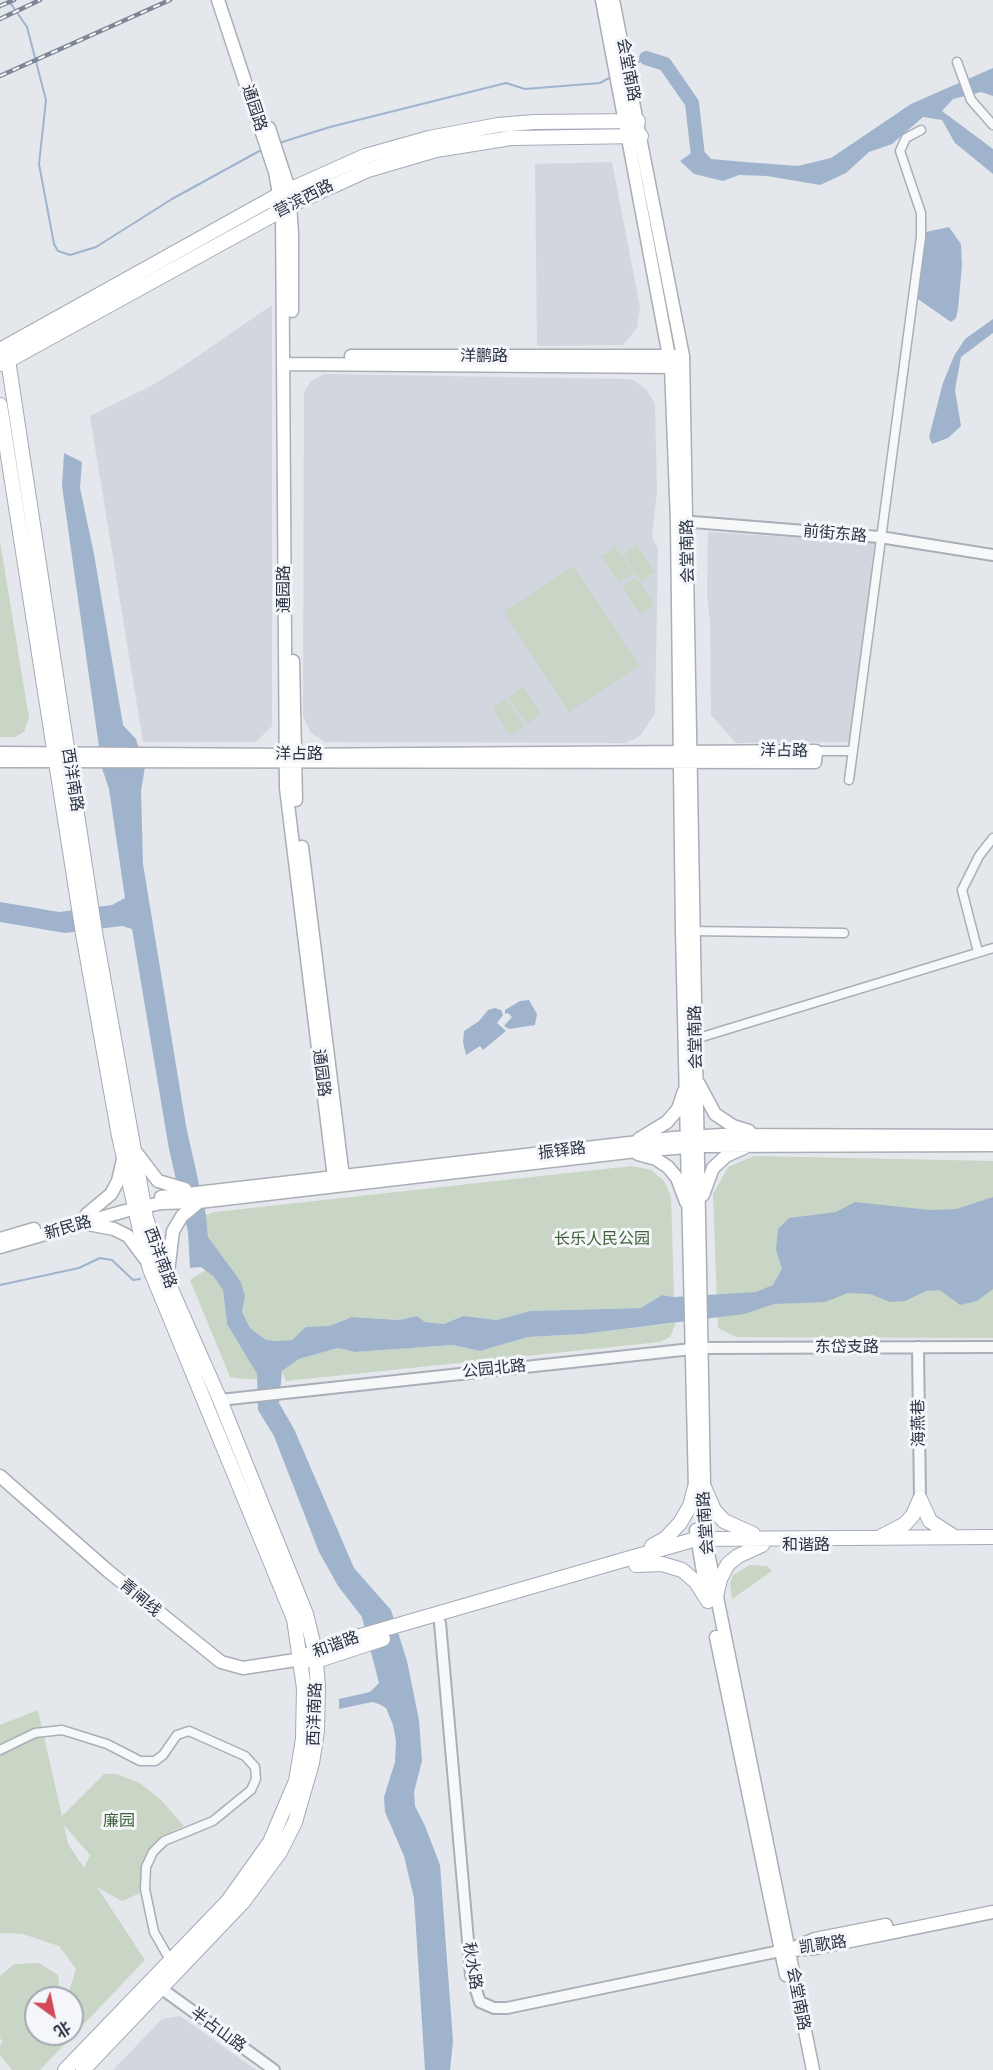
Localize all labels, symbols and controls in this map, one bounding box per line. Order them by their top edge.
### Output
street label: 会堂南路 [612,37,644,103]
street label: 通园路 [237,82,271,134]
street label: 营滨西路 [271,176,337,222]
street label: 洋鹏路 [460,346,508,366]
street label: 会堂南路 [678,519,698,583]
street label: 前街东路 [802,522,868,546]
street label: 通园路 [274,565,294,613]
street label: 洋占路 [760,741,808,761]
street label: 洋占路 [275,744,323,764]
street label: 西洋南路 [58,747,86,813]
street label: 会堂南路 [686,1005,706,1069]
street label: 通园路 [309,1048,333,1098]
street label: 振铎路 [537,1139,587,1163]
street label: 新民路 [42,1212,94,1244]
street label: 西洋南路 [140,1225,180,1291]
park label: 长乐人民公园 [554,1229,650,1249]
street label: 东岱支路 [815,1337,879,1357]
street label: 公园北路 [461,1356,527,1382]
street label: 海燕巷 [909,1399,929,1447]
street label: 会堂南路 [694,1490,718,1556]
street label: 和谐路 [782,1535,830,1555]
street label: 青闸线 [115,1575,165,1621]
street label: 和谐路 [310,1628,362,1662]
street label: 西洋南路 [304,1682,326,1746]
park label: 廉园 [103,1811,135,1831]
street label: 凯歌路 [798,1932,848,1958]
street label: 秋水路 [459,1941,485,1991]
street label: 会堂南路 [782,1966,814,2032]
north arrow [24,1986,84,2046]
street label: 半占山路 [186,2003,250,2057]
text: 北 [51,2017,75,2042]

